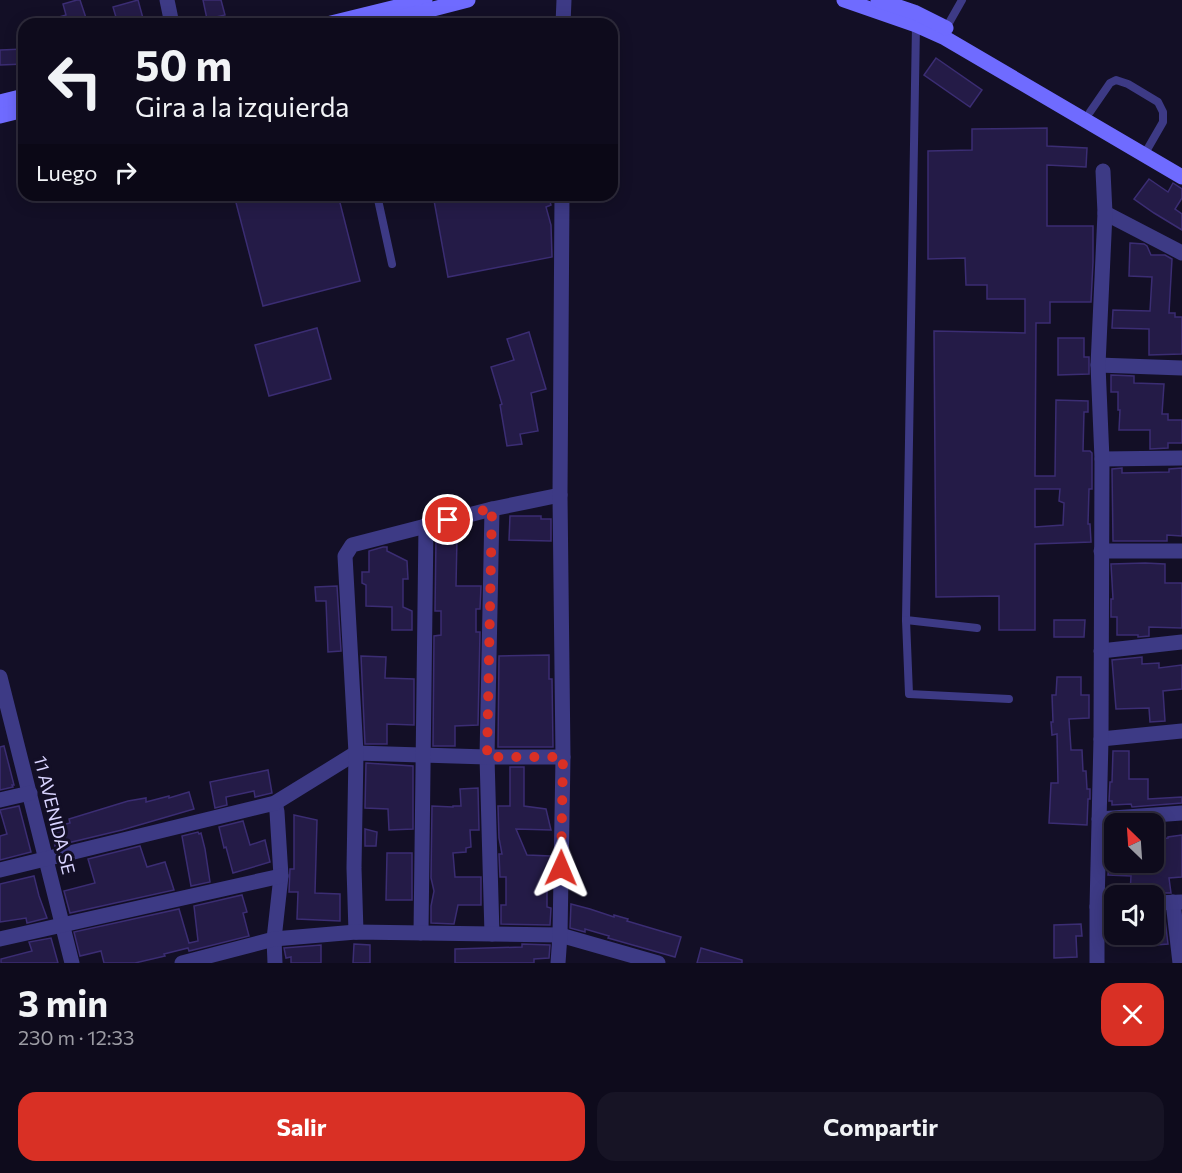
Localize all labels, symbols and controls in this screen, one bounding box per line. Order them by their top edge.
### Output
text: 50 m [135,38,232,90]
icon: left [36,42,114,120]
text: Gira a la izquierda [135,90,349,123]
icon: right [109,156,142,189]
text: Luego [36,159,97,186]
pin [422,494,473,545]
icon: arrive [431,503,464,536]
street label: 11 AVENIDA SE [30,753,80,877]
north arrow [1104,813,1164,873]
map controls [1104,813,1164,945]
position arrow [529,836,593,900]
button: sound [1104,885,1164,945]
text: 3 min [18,980,108,1024]
button: close [1101,983,1164,1046]
text: 230 m · 12:33 [18,1025,134,1049]
button: Salir [18,1092,585,1161]
button: Compartir [597,1092,1164,1161]

